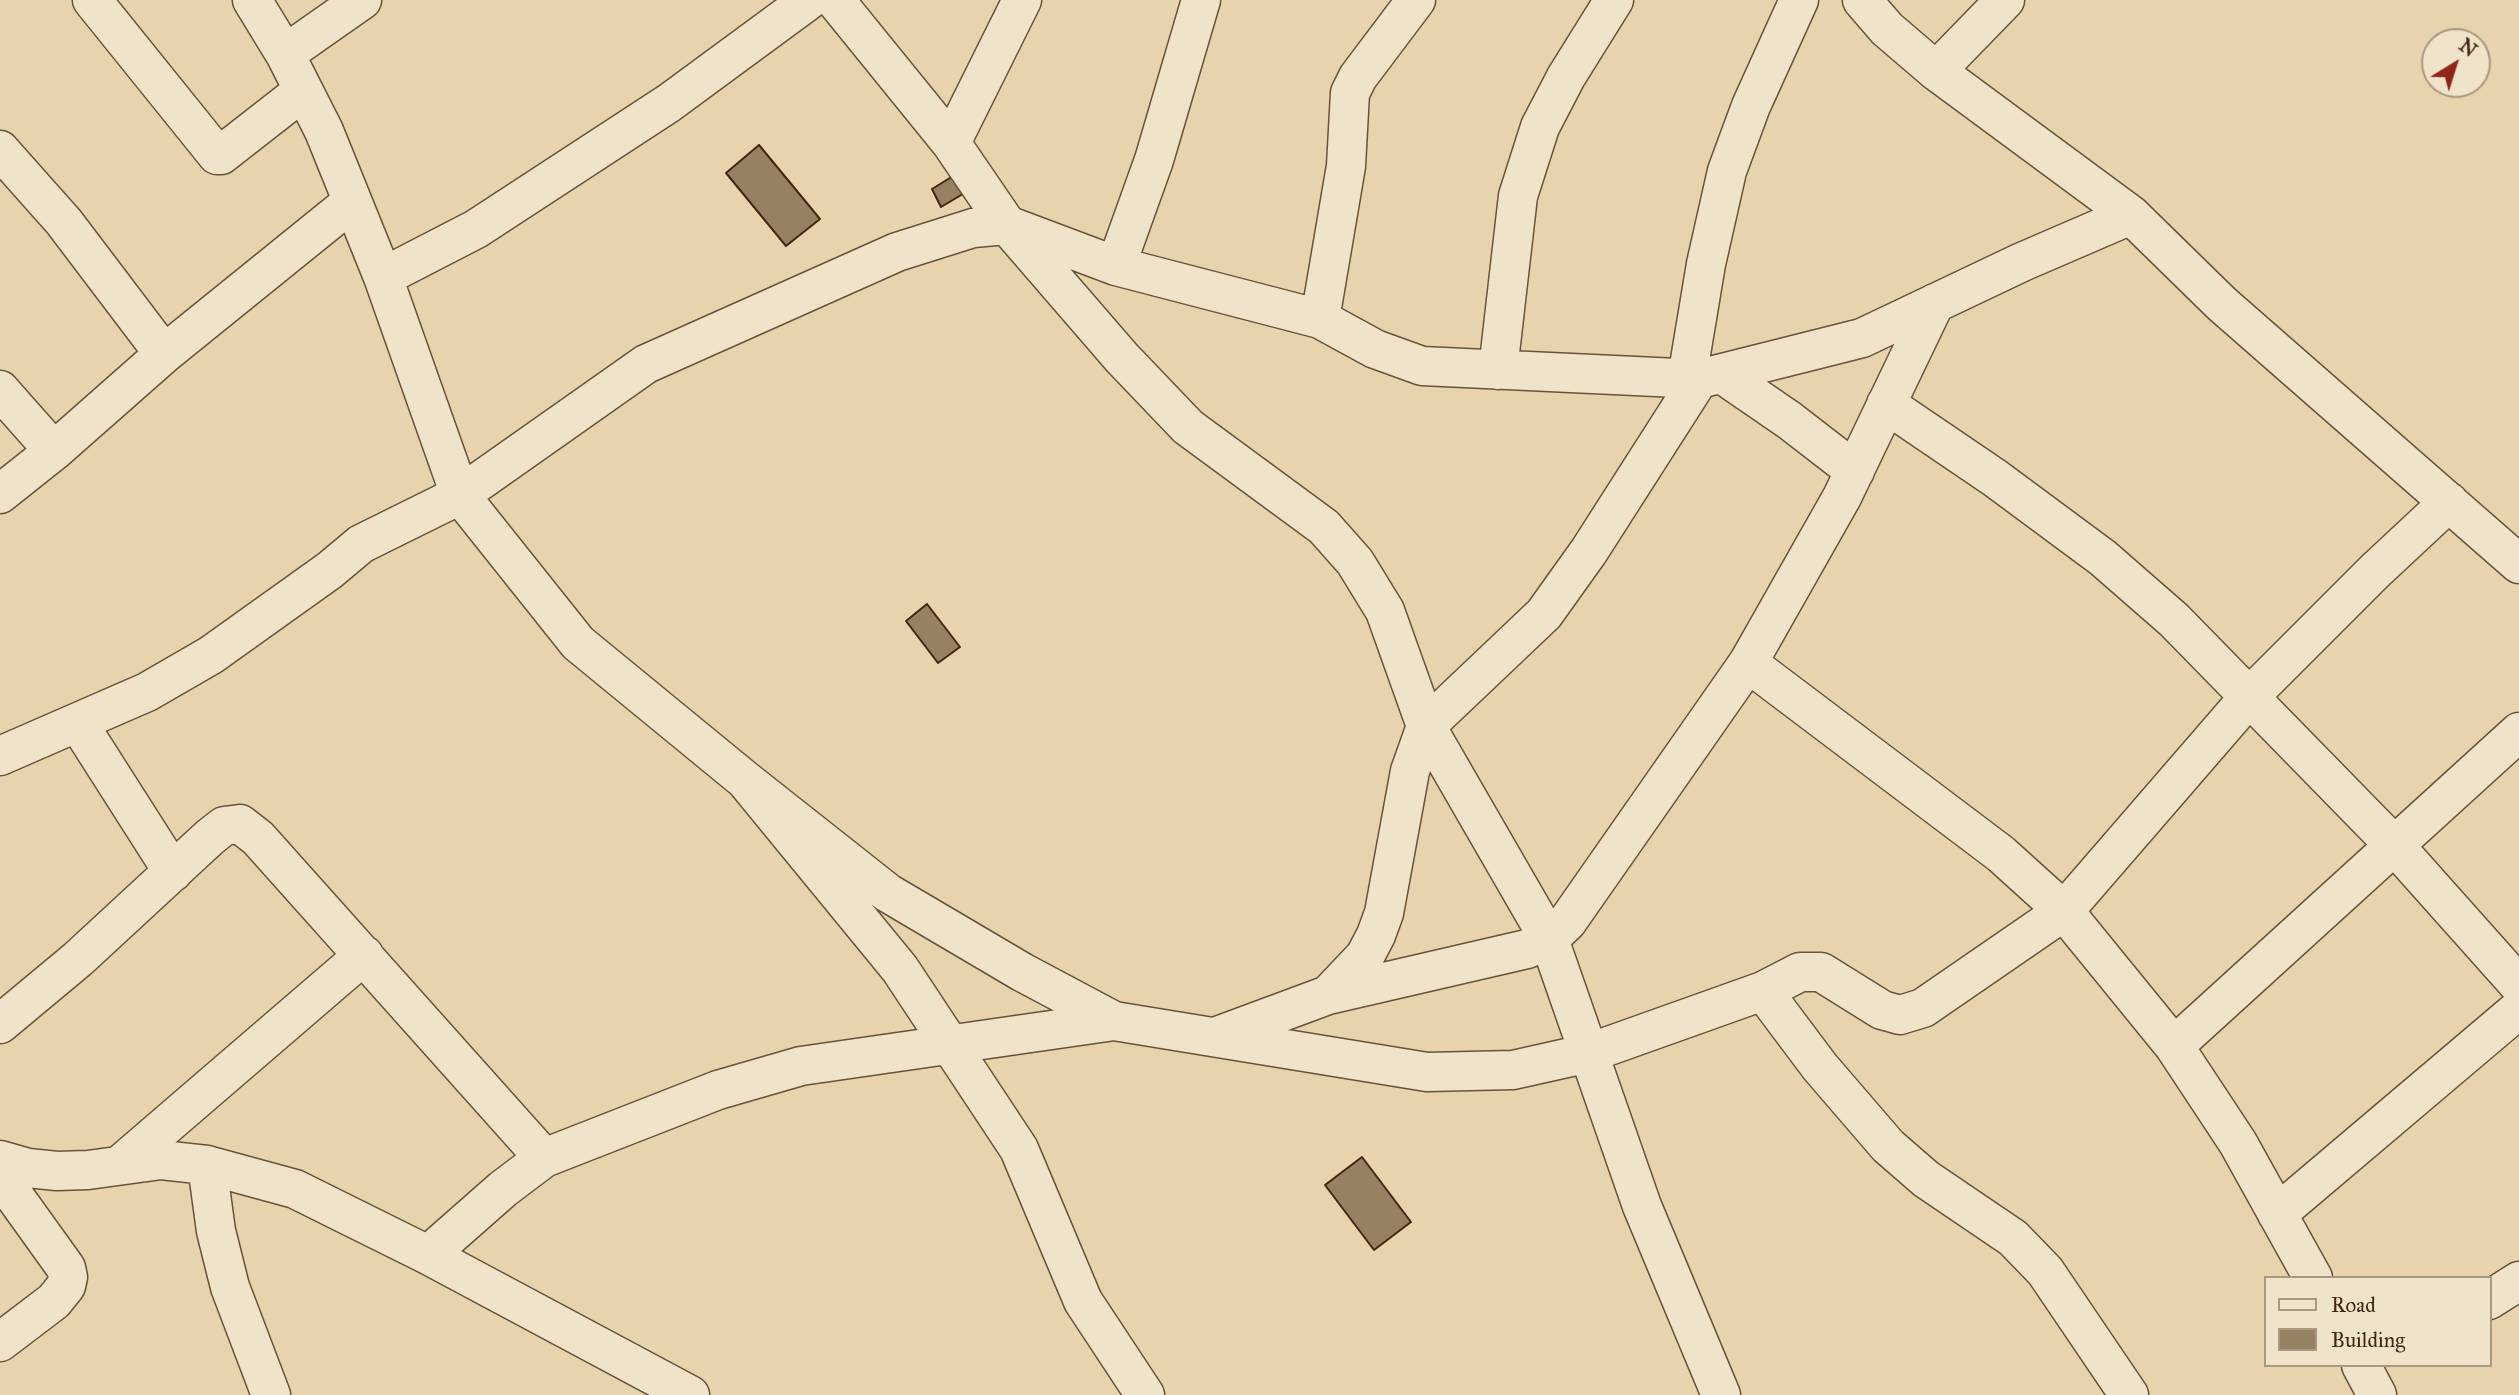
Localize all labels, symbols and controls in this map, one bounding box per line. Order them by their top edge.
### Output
north arrow [2421,28,2491,98]
text: N [2455,34,2481,62]
legend [2264,1276,2491,1367]
text: Road [2331,1292,2376,1318]
text: Building [2331,1327,2405,1353]

